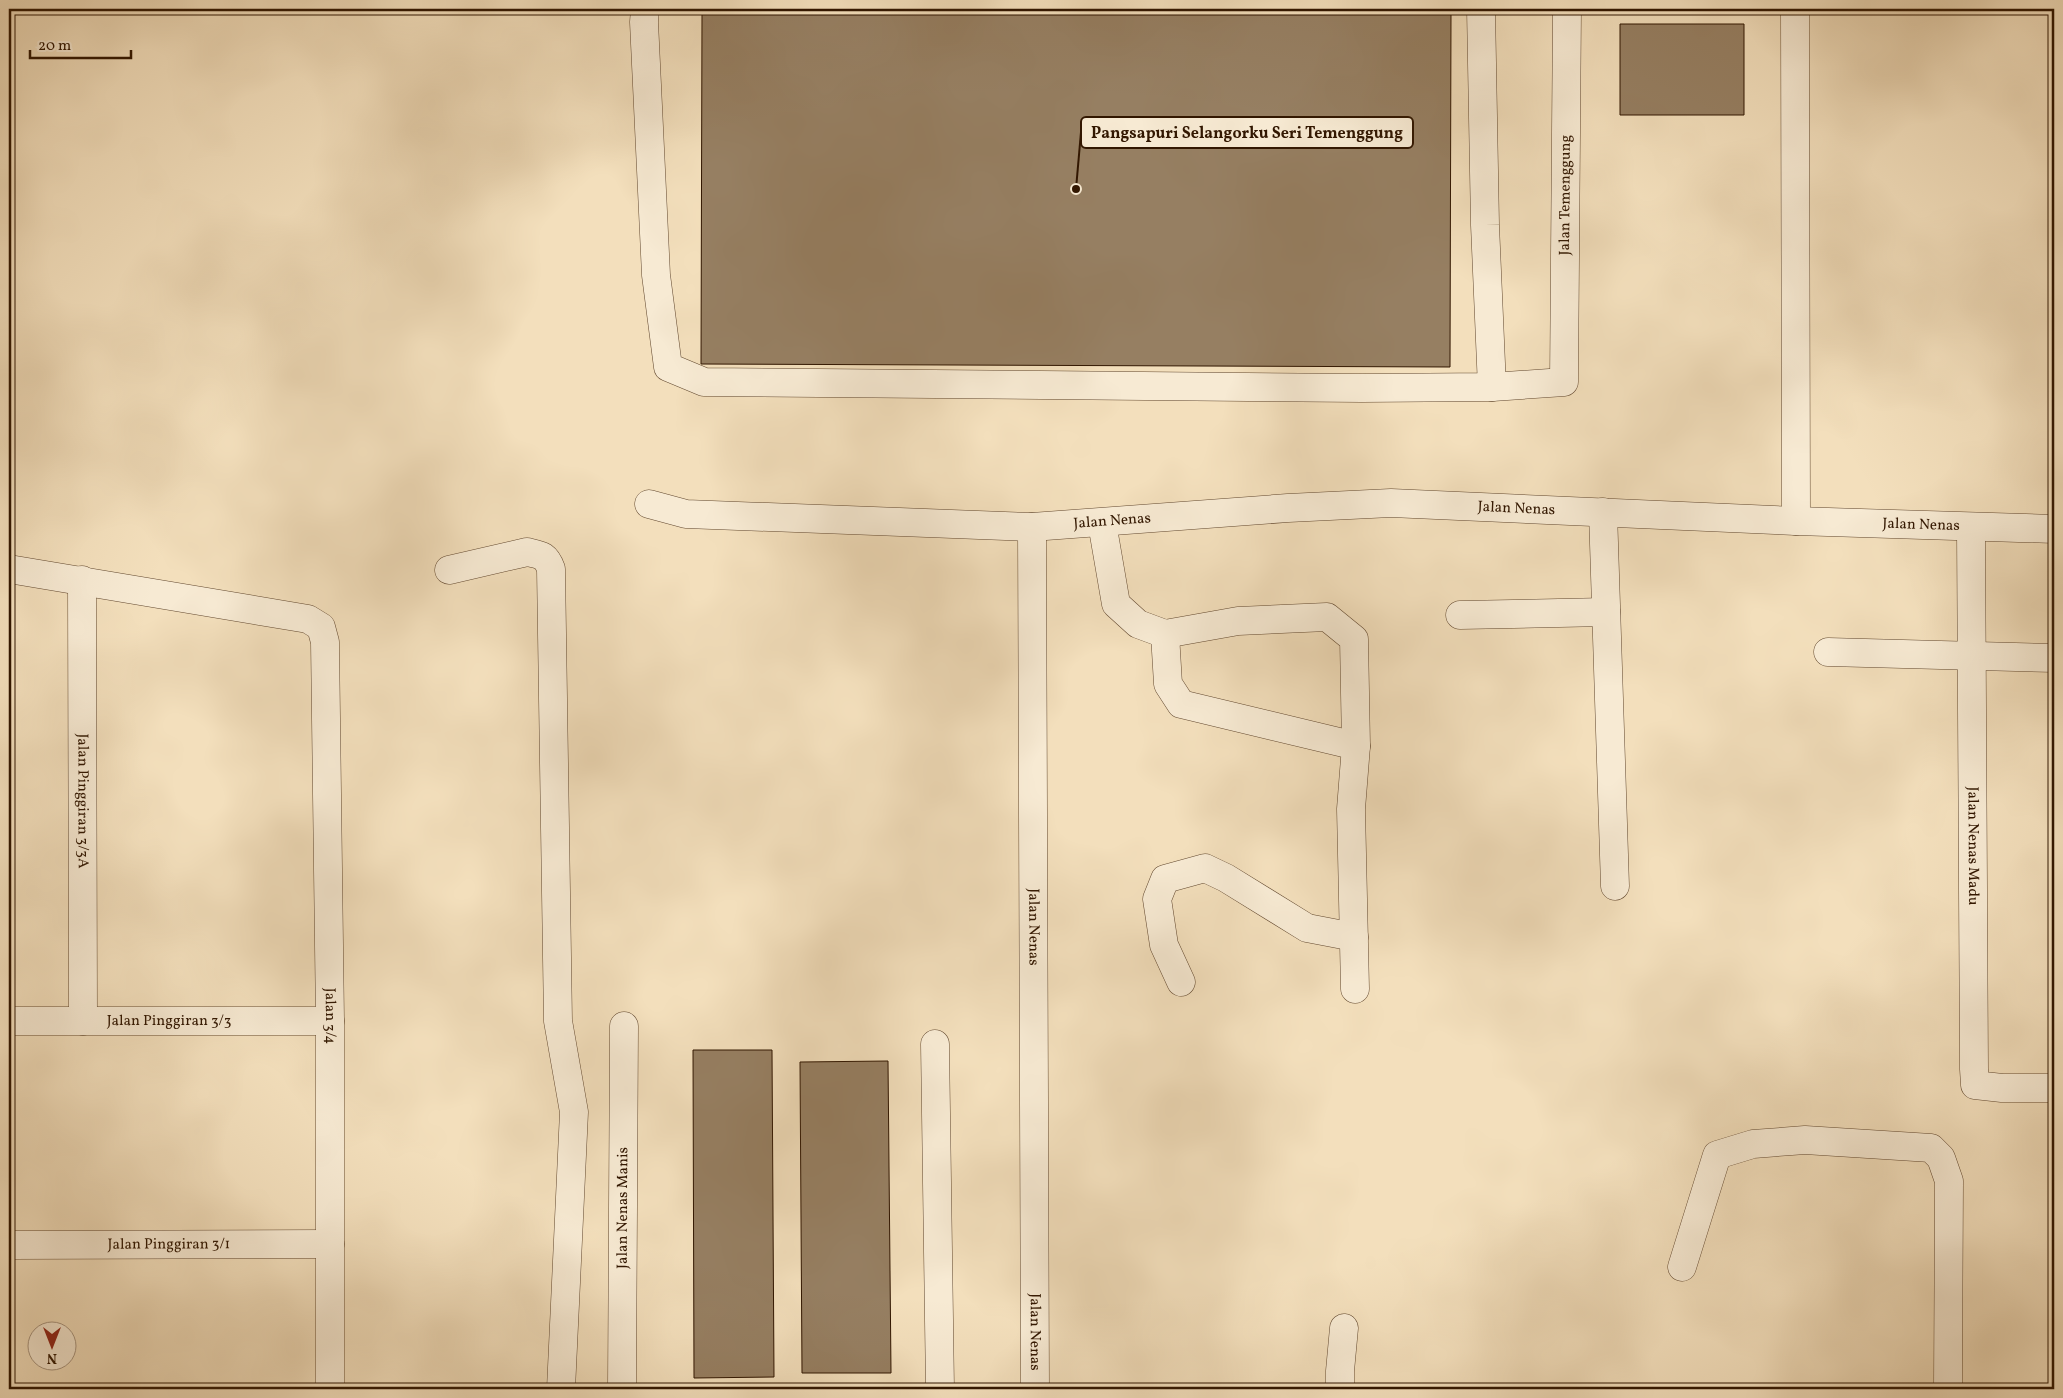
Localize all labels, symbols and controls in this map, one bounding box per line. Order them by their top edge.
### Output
scale bar [30,28,131,60]
text: 20 m [38,36,71,57]
callout: Pangsapuri Selangorku Seri Temenggung [1081,117,1413,148]
text: Pangsapuri Selangorku Seri Temenggung [1091,123,1403,145]
street label: Jalan Temenggung [1555,134,1576,256]
street label: Jalan Nenas [1477,496,1556,521]
street label: Jalan Nenas [1073,508,1152,534]
street label: Jalan Nenas [1882,513,1960,537]
street label: Jalan Pinggiran 3/3A [72,733,93,869]
street label: Jalan Nenas Madu [1962,786,1984,906]
street label: Jalan Nenas [1023,888,1044,966]
street label: Jalan 3/4 [319,988,341,1044]
street label: Jalan Pinggiran 3/3 [107,1011,231,1032]
street label: Jalan Nenas Manis [612,1147,634,1269]
street label: Jalan Pinggiran 3/1 [108,1234,230,1255]
street label: Jalan Nenas [1024,1293,1045,1371]
north arrow [28,1320,78,1370]
text: N [47,1348,57,1367]

